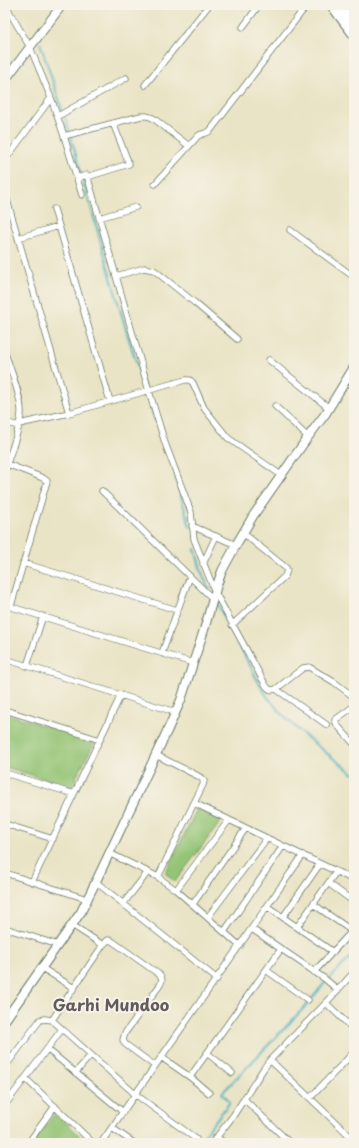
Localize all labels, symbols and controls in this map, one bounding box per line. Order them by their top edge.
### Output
district label: Garhi Mundoo [53,992,170,1016]

